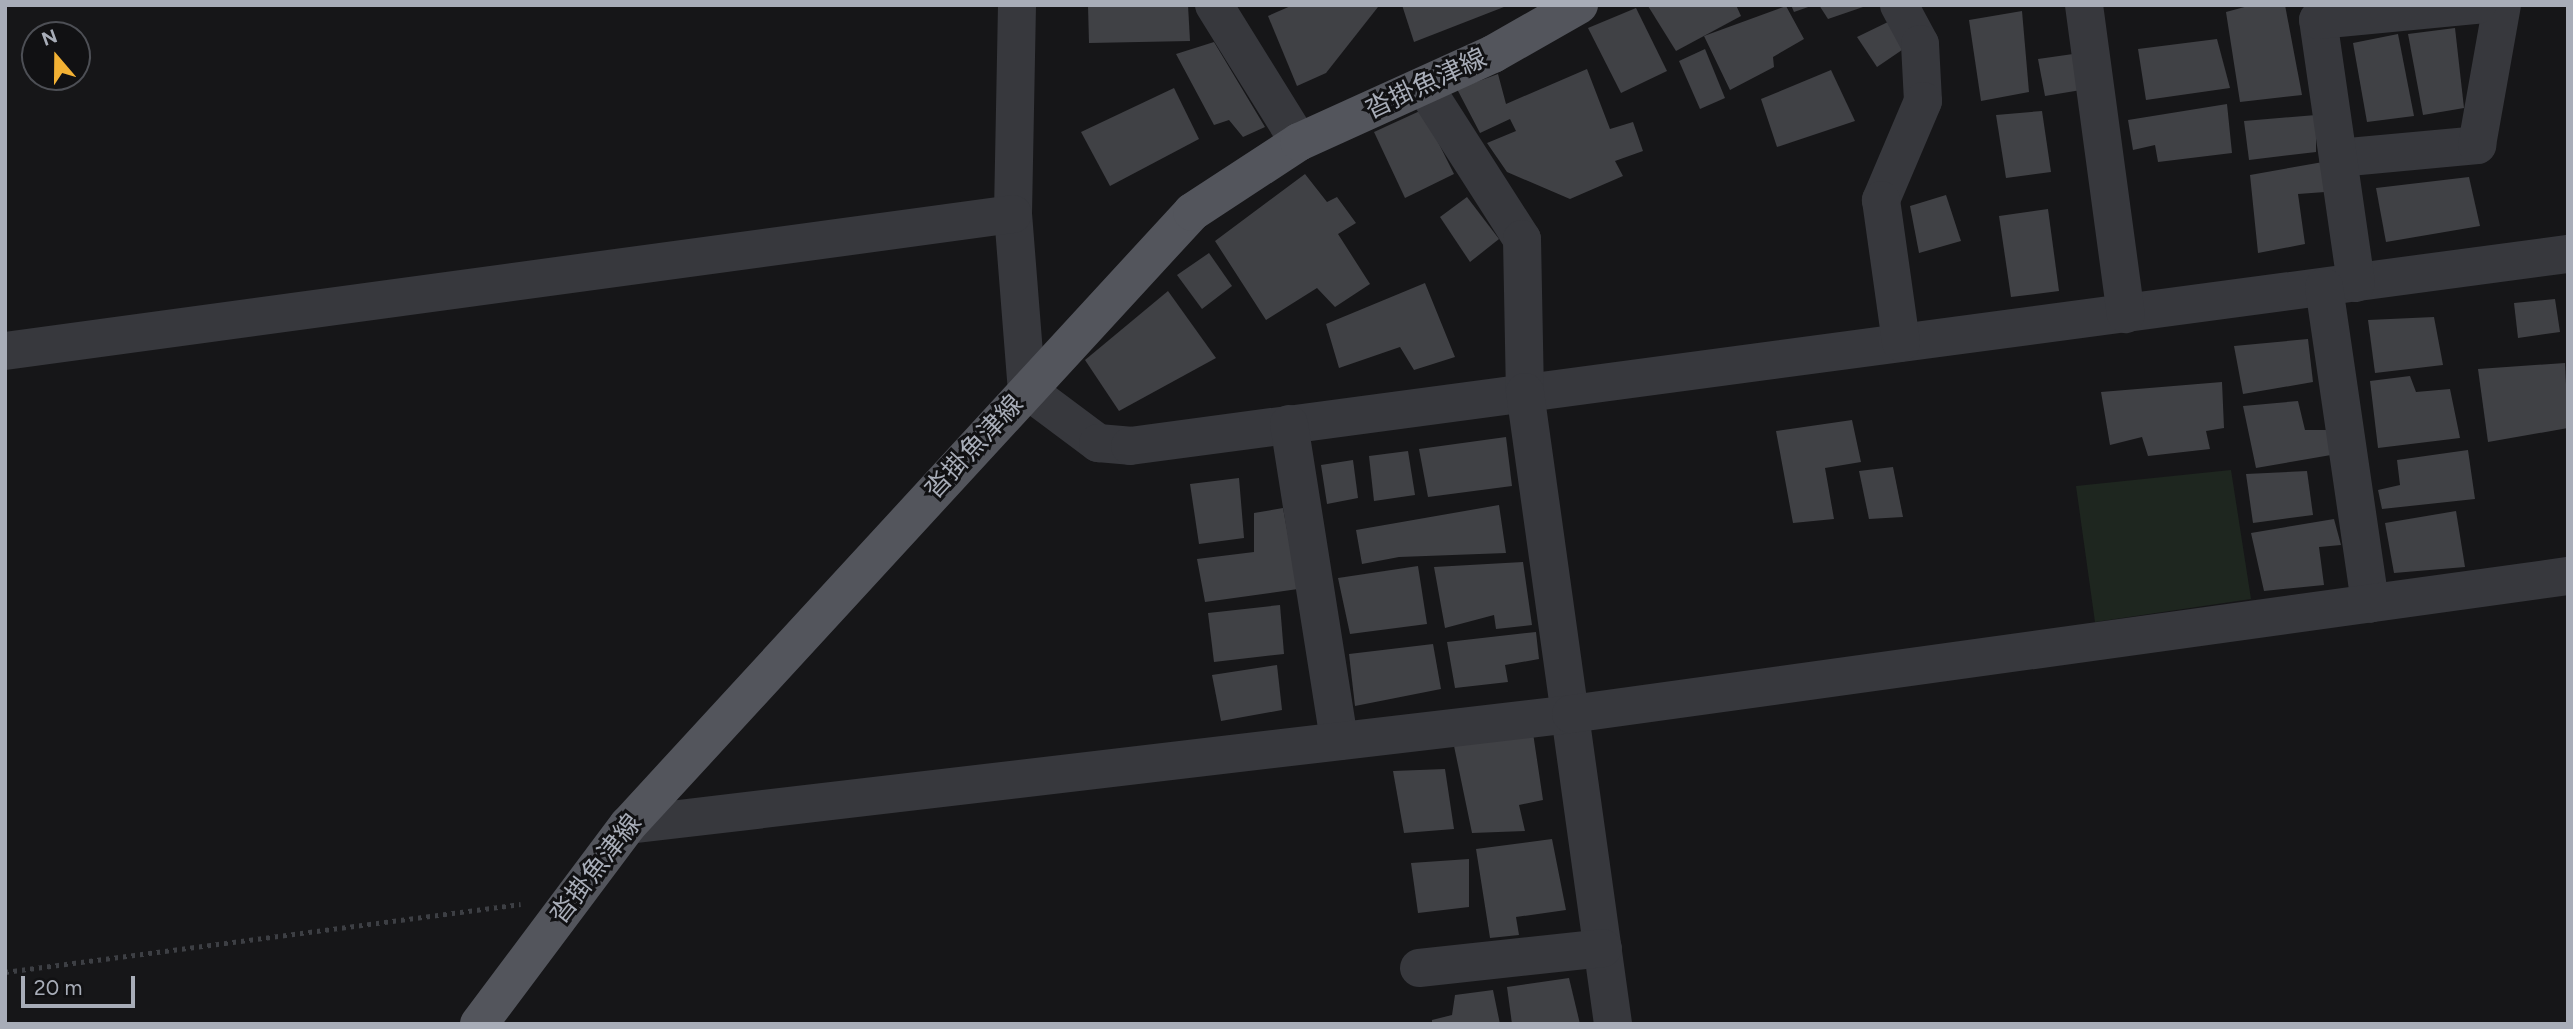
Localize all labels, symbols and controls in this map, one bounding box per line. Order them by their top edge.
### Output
north arrow [21,21,91,91]
text: N [38,24,60,51]
street label: 沓掛魚津線 [1360,42,1492,126]
street label: 沓掛魚津線 [918,389,1030,505]
street label: 沓掛魚津線 [544,808,648,930]
scale bar [24,962,138,1006]
text: 20 m [34,975,82,1000]

